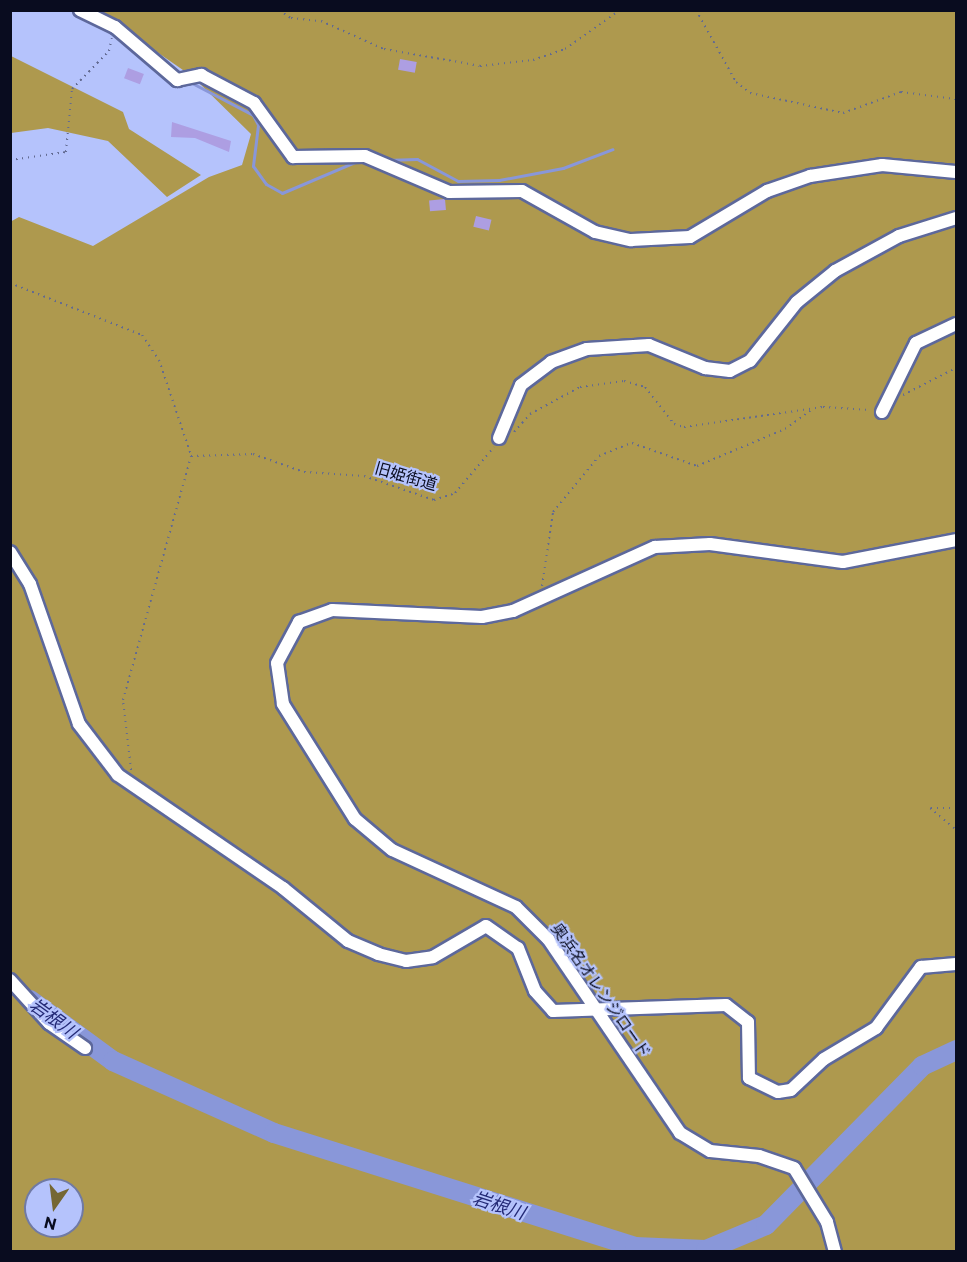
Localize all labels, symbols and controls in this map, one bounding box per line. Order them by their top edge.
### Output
street label: 旧姫街道 [373,458,439,494]
street label: 奥浜名オレンジロード [547,919,655,1061]
water label: 岩根川 [26,993,82,1043]
north arrow [24,1178,84,1238]
water label: 岩根川 [470,1186,528,1224]
text: N [42,1213,58,1235]

